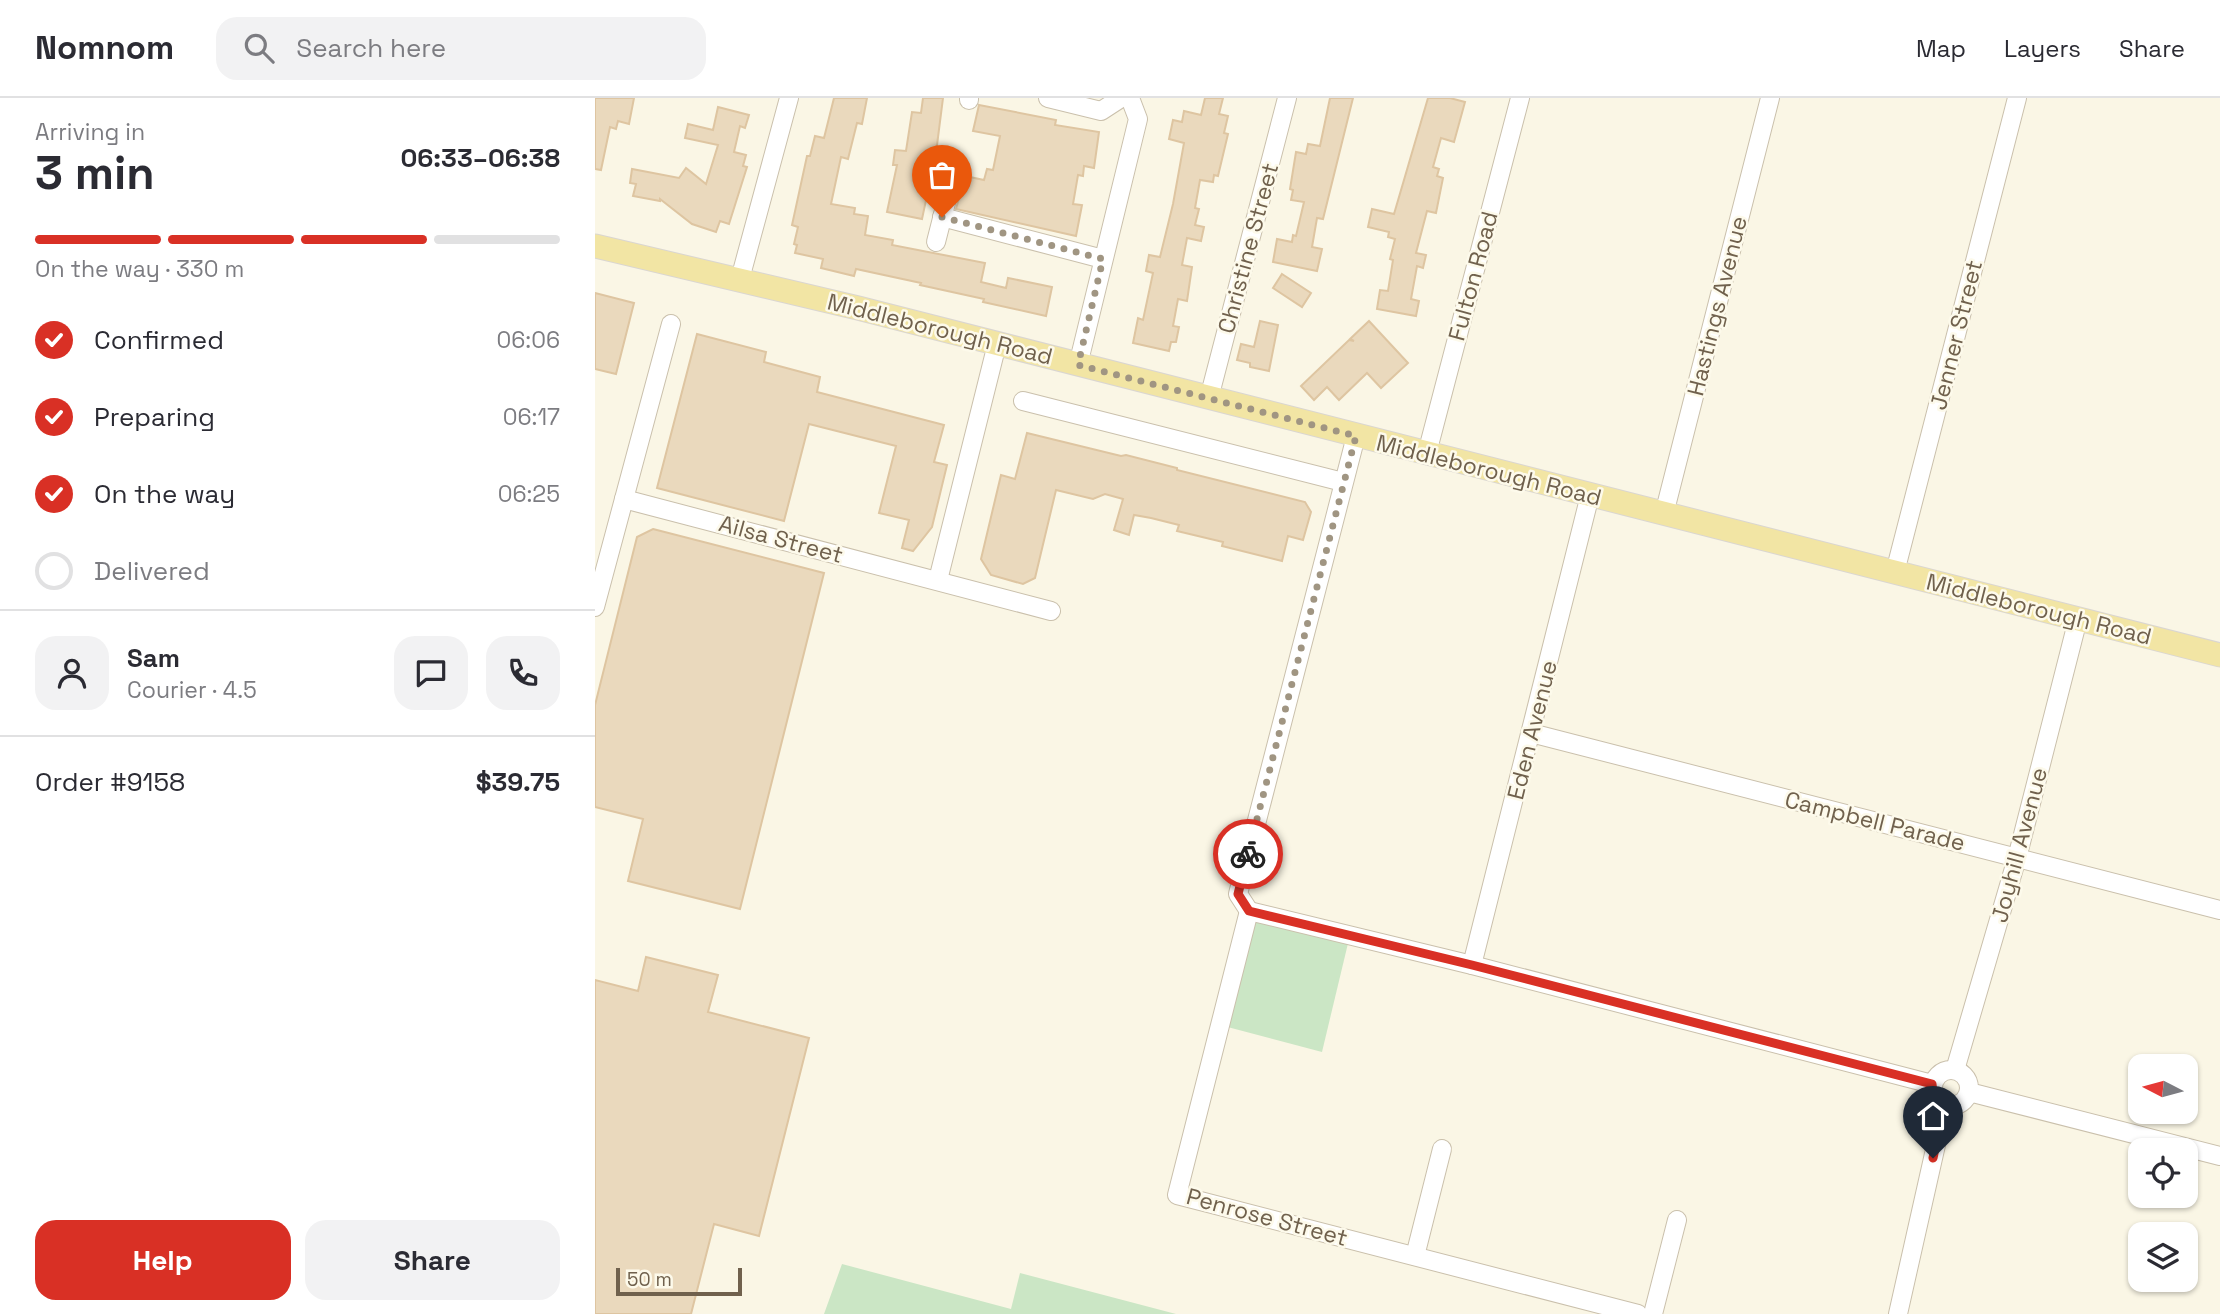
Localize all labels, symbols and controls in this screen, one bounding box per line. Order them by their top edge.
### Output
search box [216,17,706,80]
text: Nomnom [35,27,174,69]
icon: search [240,29,278,67]
text: Search here [296,31,446,65]
text: Map [1916,33,1966,64]
text: Layers [2004,33,2081,64]
text: Share [2119,33,2185,64]
text: Arriving in [35,117,145,147]
text: 06:33–06:38 [400,141,560,175]
text: 3 min [35,144,155,202]
pin [912,145,972,217]
icon: bag [923,156,961,194]
street label: Christine Street [1211,160,1285,336]
street label: Fulton Road [1441,208,1505,344]
street label: Hastings Avenue [1680,213,1754,399]
text: On the way · 330 m [35,254,244,284]
street label: Jenner Street [1923,257,1989,413]
street label: Middleborough Road [824,286,1056,372]
icon: check [35,321,73,359]
text: Confirmed [94,323,224,357]
text: 06:06 [497,325,560,355]
icon: check [35,398,73,436]
text: Preparing [94,400,215,434]
text: 06:17 [503,402,560,432]
street label: Middleborough Road [1373,427,1605,513]
icon: check [35,475,73,513]
text: On the way [94,477,235,511]
text: 06:25 [498,479,560,509]
street label: Ailsa Street [716,508,846,570]
text: Delivered [94,554,210,588]
street label: Middleborough Road [1923,566,2155,652]
button: person [35,636,109,710]
button: chat [394,636,468,710]
button: phone [486,636,560,710]
text: Sam [127,641,180,675]
street label: Eden Avenue [1500,657,1564,803]
text: Courier · 4.5 [127,675,257,705]
street label: Joyhill Avenue [1984,764,2054,926]
text: Order #9158 [35,765,185,799]
text: $39.75 [476,765,560,799]
street label: Campbell Parade [1782,784,1968,858]
courier [1213,819,1283,889]
icon: bike [1229,835,1267,873]
north arrow [2128,1054,2198,1124]
map controls [2128,1054,2198,1292]
pin [1903,1086,1963,1158]
icon: home [1914,1097,1952,1135]
button: locate [2128,1138,2198,1208]
street label: Penrose Street [1183,1181,1351,1253]
button: Help [35,1220,291,1300]
button: Share [305,1220,560,1300]
button: layers [2128,1222,2198,1292]
scale bar [616,1265,742,1297]
text: 50 m [627,1267,672,1292]

